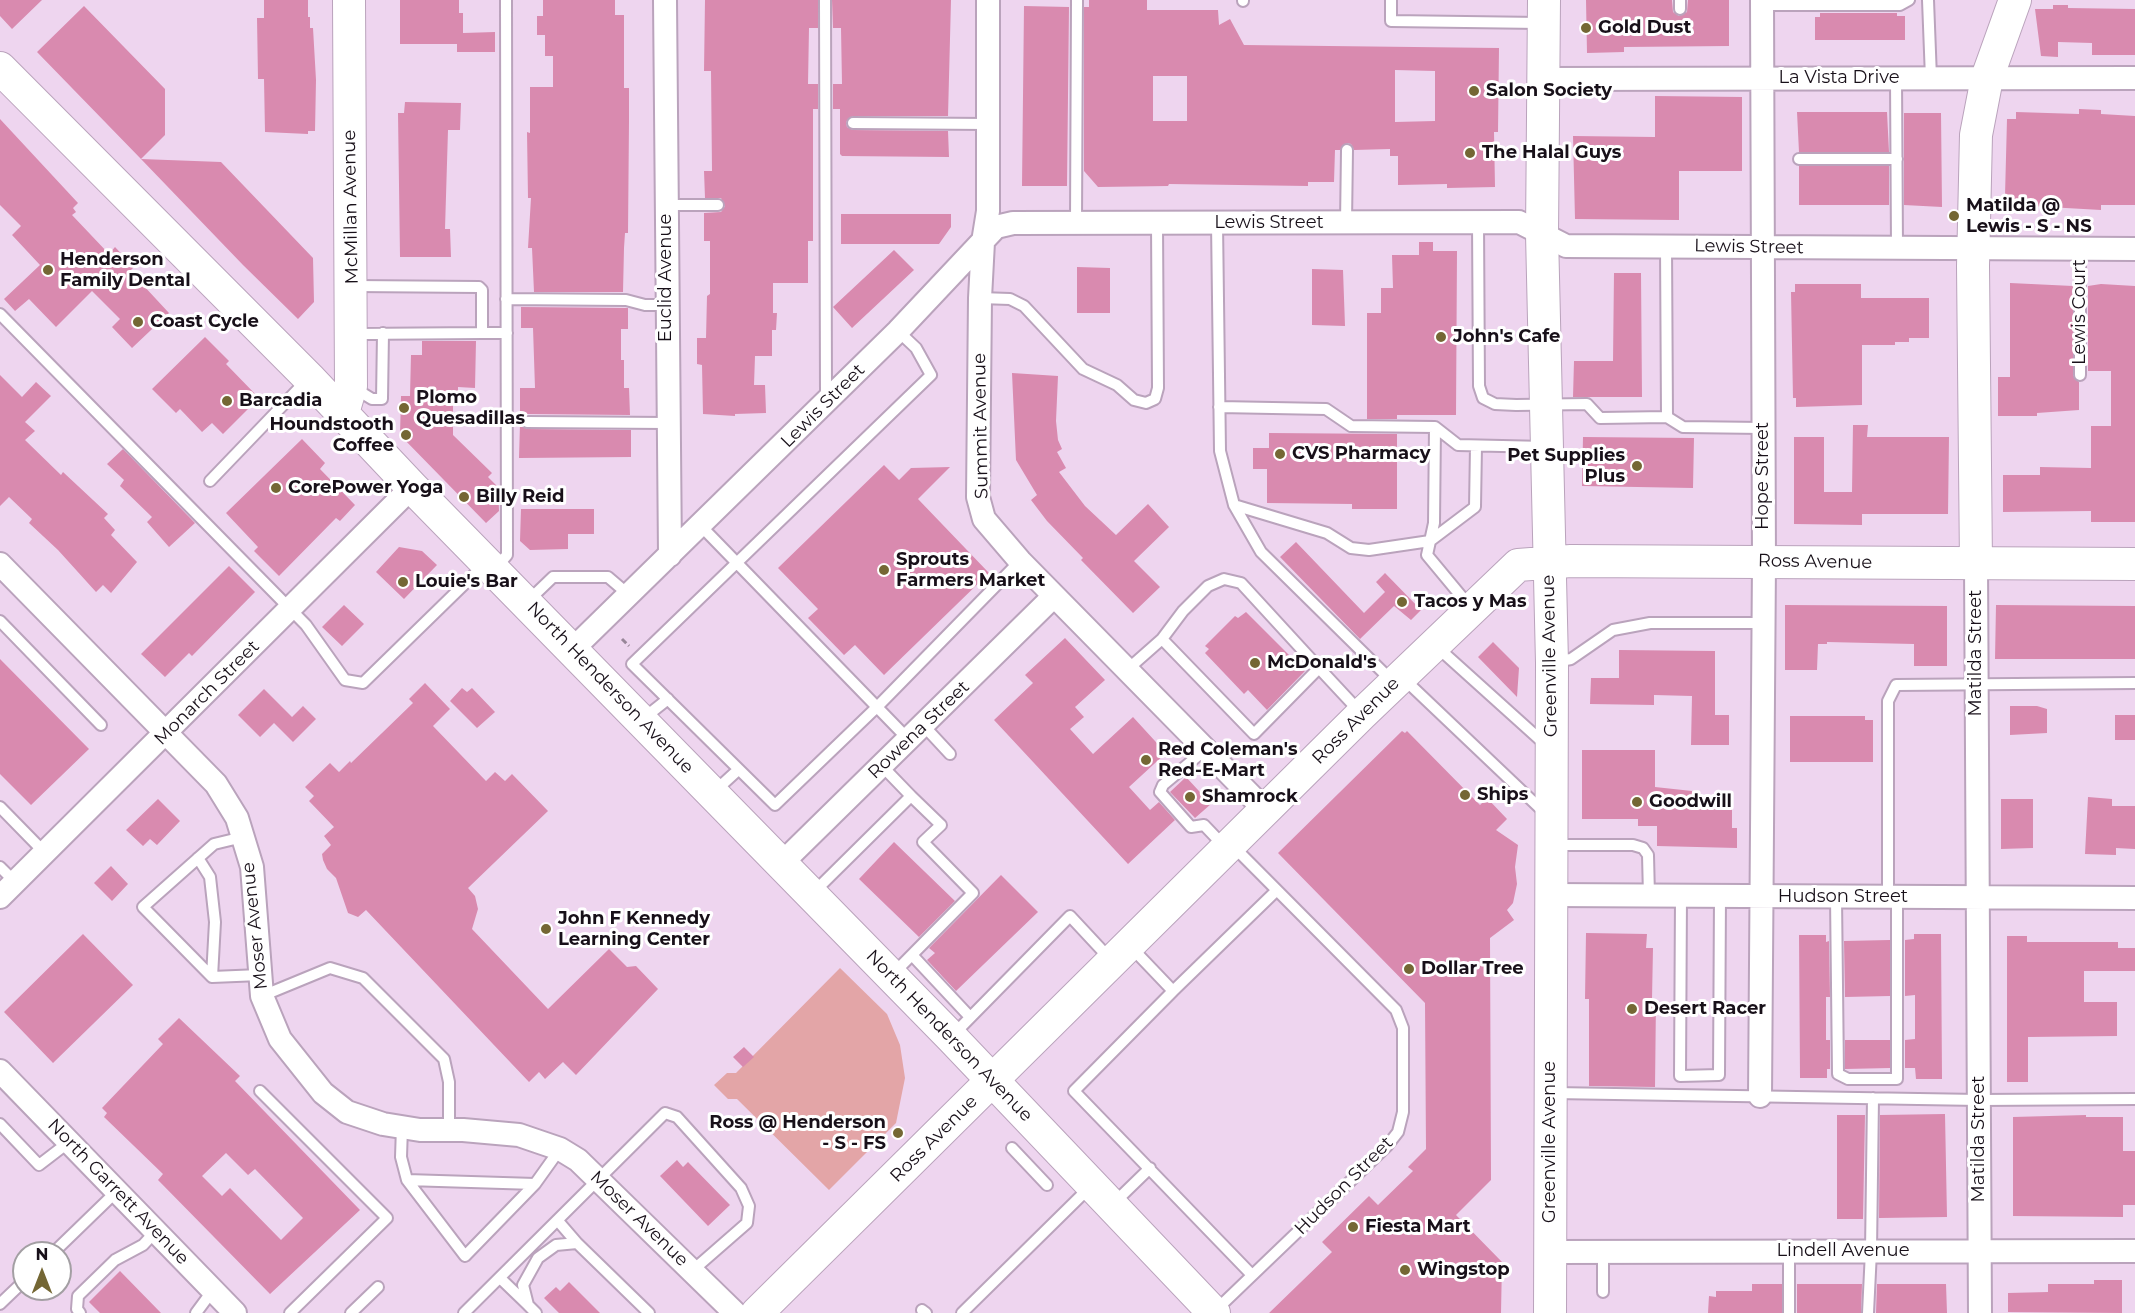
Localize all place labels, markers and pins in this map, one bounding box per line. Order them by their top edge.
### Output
place label: Gold Dust [1598,17,1691,39]
marker: Gold Dust [1579,21,1593,35]
place label: Salon Society [1486,80,1612,102]
marker: Salon Society [1467,84,1481,98]
place label: The Halal Guys [1482,142,1621,164]
marker: The Halal Guys [1463,146,1477,160]
place label: Matilda @ Lewis - S - NS [1966,195,2092,238]
marker: Matilda @ Lewis - S - NS [1947,209,1961,223]
place label: Henderson Family Dental [60,249,191,292]
marker: Henderson Family Dental [41,263,55,277]
place label: Coast Cycle [150,311,259,333]
marker: Coast Cycle [131,315,145,329]
place label: John's Cafe [1453,326,1560,348]
marker: John's Cafe [1434,330,1448,344]
place label: Plomo Quesadillas [416,387,525,430]
place label: Barcadia [239,390,322,412]
marker: Barcadia [220,394,234,408]
marker: Plomo Quesadillas [397,401,411,415]
place label: Houndstooth Coffee [269,414,394,456]
marker: Houndstooth Coffee [399,428,413,442]
place label: CVS Pharmacy [1292,443,1431,465]
place label: Pet Supplies Plus [1507,445,1625,488]
marker: CVS Pharmacy [1273,447,1287,461]
marker: Pet Supplies Plus [1630,459,1644,473]
place label: CorePower Yoga [288,477,443,499]
marker: CorePower Yoga [269,481,283,495]
place label: Billy Reid [476,486,564,508]
marker: Billy Reid [457,490,471,504]
place label: Sprouts Farmers Market [896,549,1045,592]
marker: Sprouts Farmers Market [877,563,891,577]
place label: Louie's Bar [415,571,518,593]
marker: Louie's Bar [396,575,410,589]
place label: Tacos y Mas [1414,591,1526,613]
marker: Tacos y Mas [1395,595,1409,609]
place label: McDonald's [1267,652,1377,674]
marker: McDonald's [1248,656,1262,670]
place label: Red Coleman's Red-E-Mart [1158,739,1298,782]
marker: Red Coleman's Red-E-Mart [1139,753,1153,767]
place label: Ships [1477,784,1528,806]
place label: Shamrock [1202,786,1298,808]
marker: Ships [1458,788,1472,802]
marker: Shamrock [1183,790,1197,804]
place label: Goodwill [1649,791,1732,813]
marker: Goodwill [1630,795,1644,809]
place label: John F Kennedy Learning Center [558,908,710,950]
marker: John F Kennedy Learning Center [539,922,553,936]
place label: Dollar Tree [1421,958,1524,980]
marker: Dollar Tree [1402,962,1416,976]
place label: Desert Racer [1644,998,1766,1020]
marker: Desert Racer [1625,1002,1639,1016]
place label: Ross @ Henderson - S - FS [709,1112,886,1154]
marker: Ross @ Henderson - S - FS [891,1126,905,1140]
place label: Fiesta Mart [1365,1216,1471,1238]
marker: Fiesta Mart [1346,1220,1360,1234]
place label: Wingstop [1417,1259,1510,1281]
marker: Wingstop [1398,1263,1412,1277]

